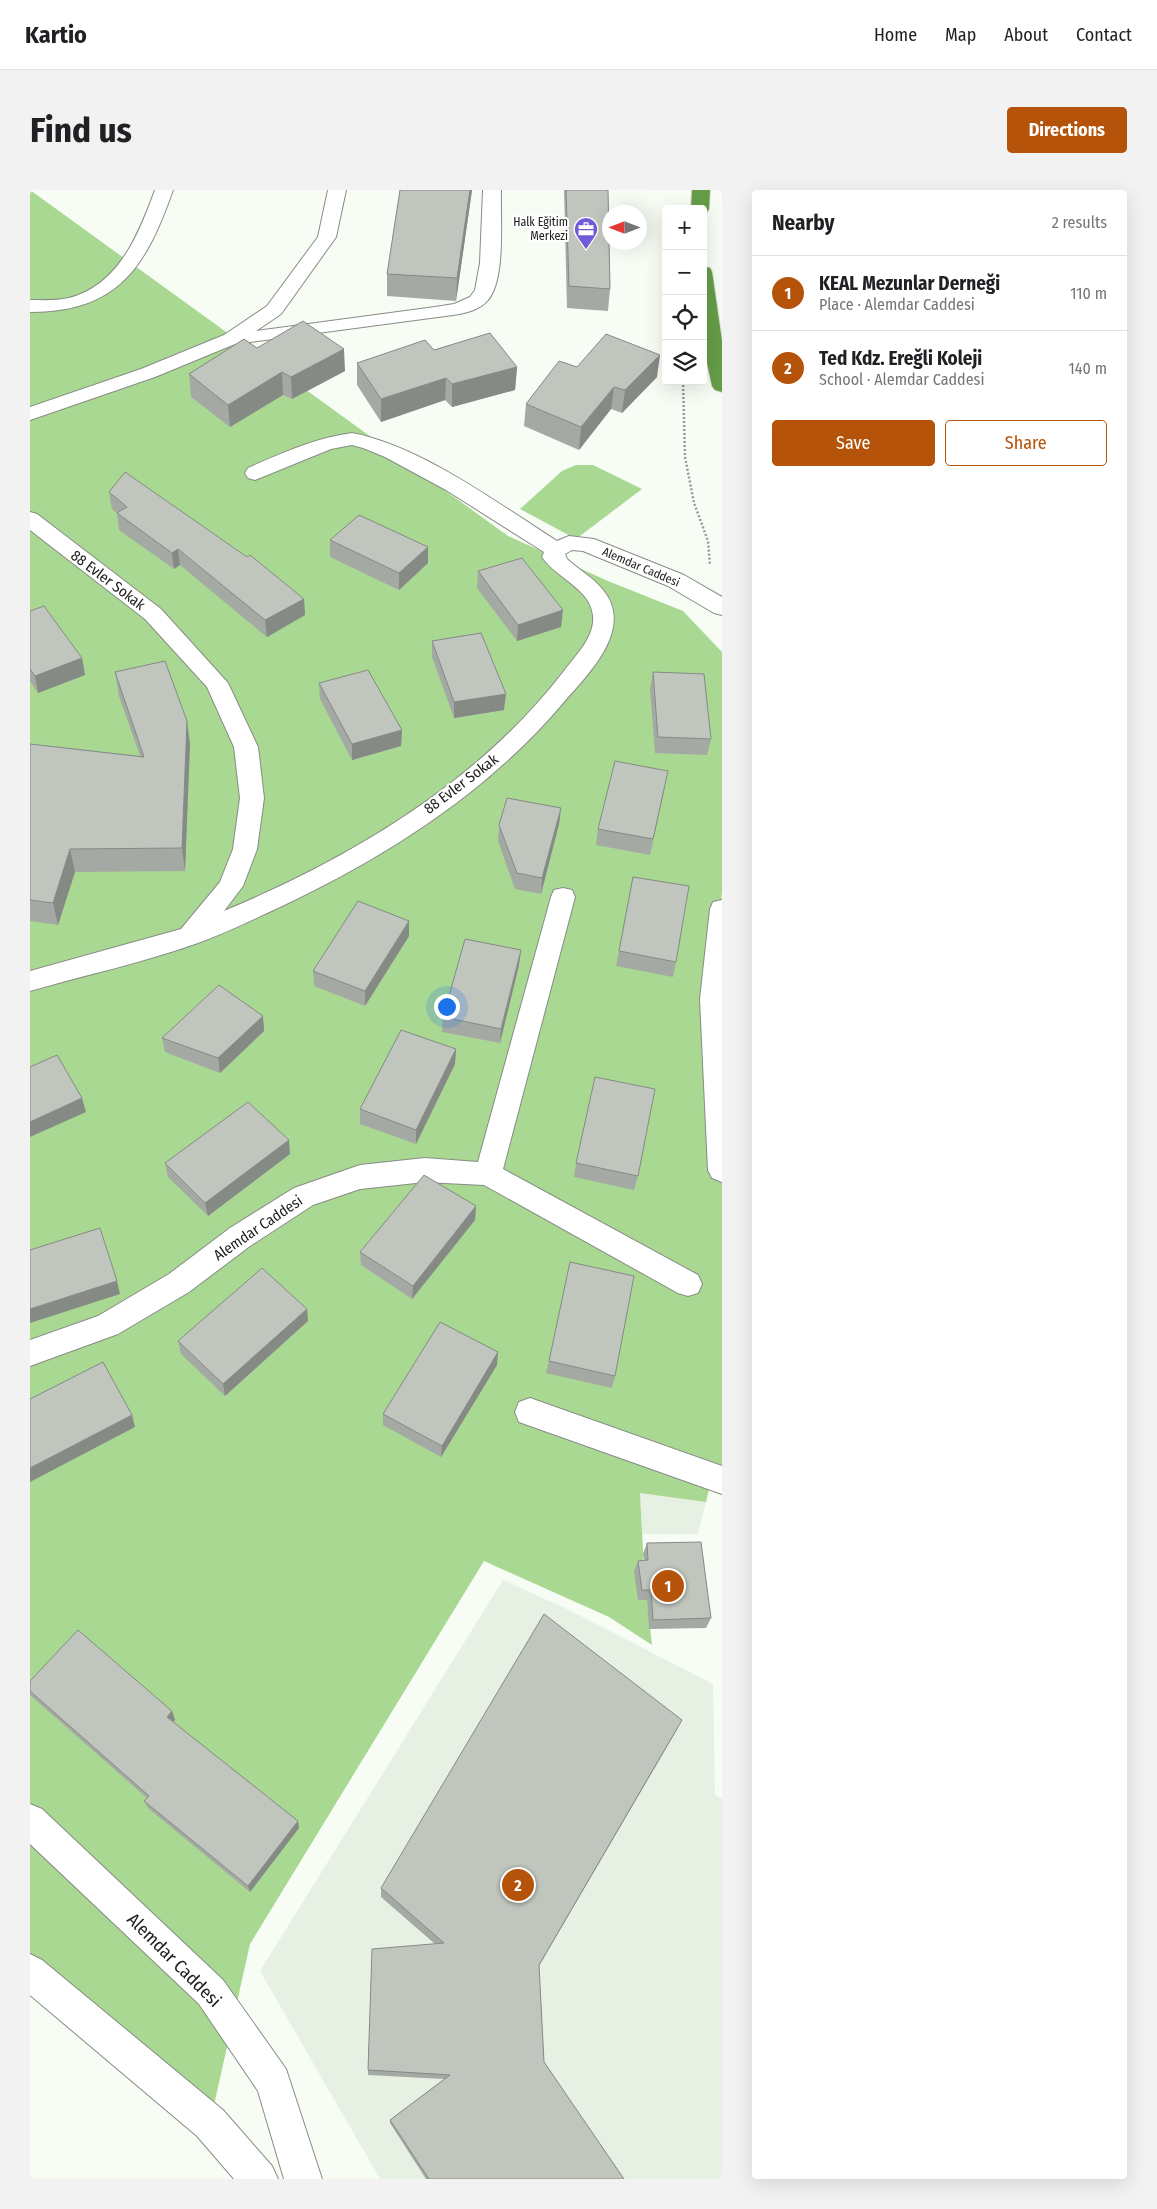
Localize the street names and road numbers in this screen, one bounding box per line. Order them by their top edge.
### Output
street label: Alemdar Caddesi [600,544,682,590]
street label: 88 Evler Sokak [67,546,149,614]
street label: 88 Evler Sokak [420,750,502,818]
street label: Alemdar Caddesi [210,1192,306,1264]
street label: Alemdar Caddesi [122,1908,226,2012]

